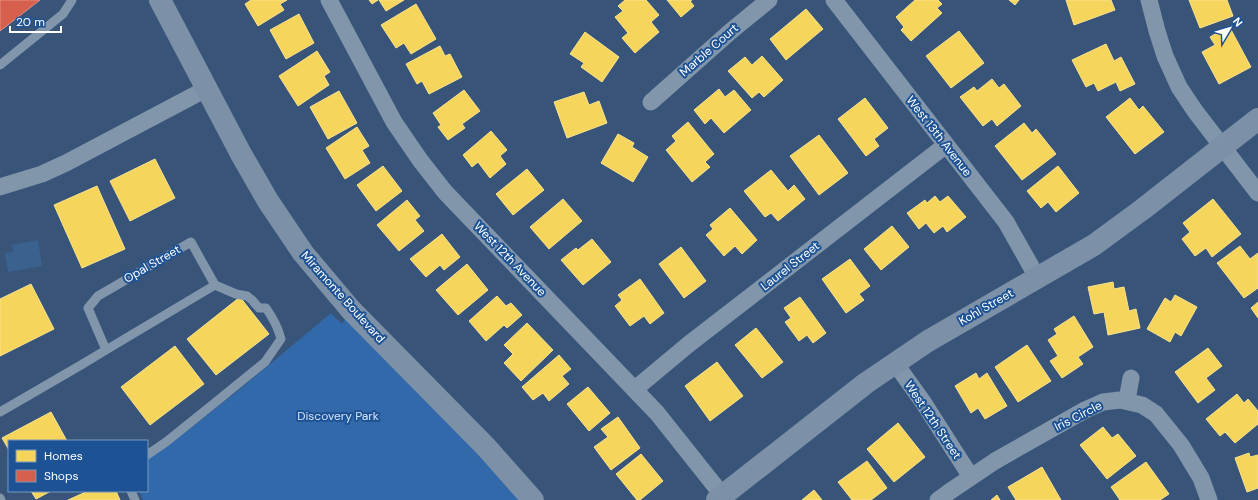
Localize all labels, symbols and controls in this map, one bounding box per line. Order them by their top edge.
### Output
scale bar [10,8,61,34]
north arrow [1210,8,1250,48]
text: 20 m [16,14,45,30]
text: N [1230,14,1246,29]
street label: Marble Court [676,20,742,80]
street label: West 13th Avenue [903,93,976,180]
street label: West 12th Avenue [470,218,550,300]
street label: Laurel Street [757,238,823,294]
street label: Opal Street [121,241,184,287]
street label: Miramonte Boulevard [298,248,388,346]
street label: Kohl Street [956,285,1016,329]
street label: West 12th Street [901,378,965,462]
street label: Iris Circle [1051,397,1105,435]
park label: Discovery Park [297,408,379,424]
legend [8,440,148,492]
text: Homes [44,448,83,464]
text: Shops [44,468,79,484]

